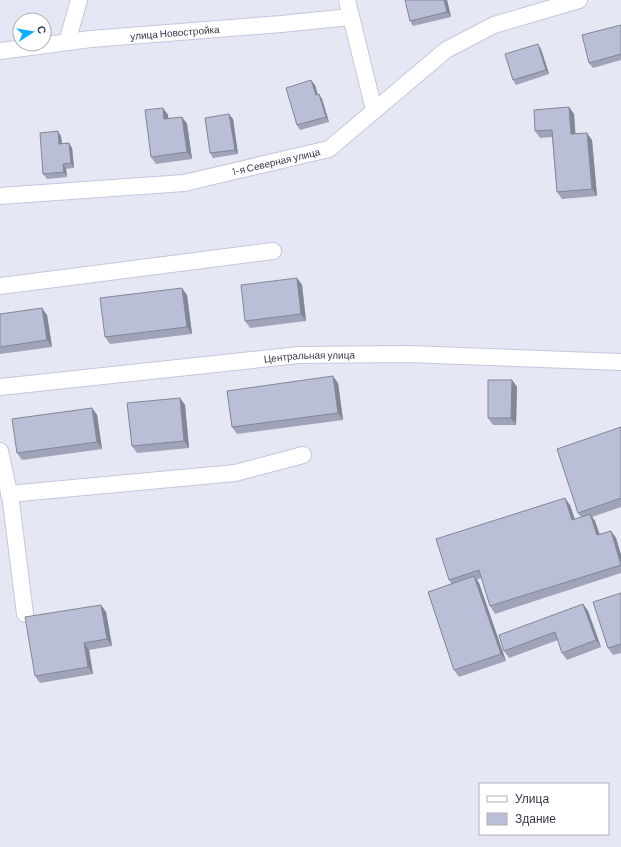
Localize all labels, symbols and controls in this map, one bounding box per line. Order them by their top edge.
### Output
north arrow [12,12,52,52]
street label: улица Новостройка [130,23,221,42]
text: С [35,25,49,35]
street label: 1-я Северная улица [231,145,322,178]
street label: Центральная улица [263,348,355,365]
legend [479,783,609,835]
text: Улица [515,791,549,806]
text: Здание [515,811,556,826]

